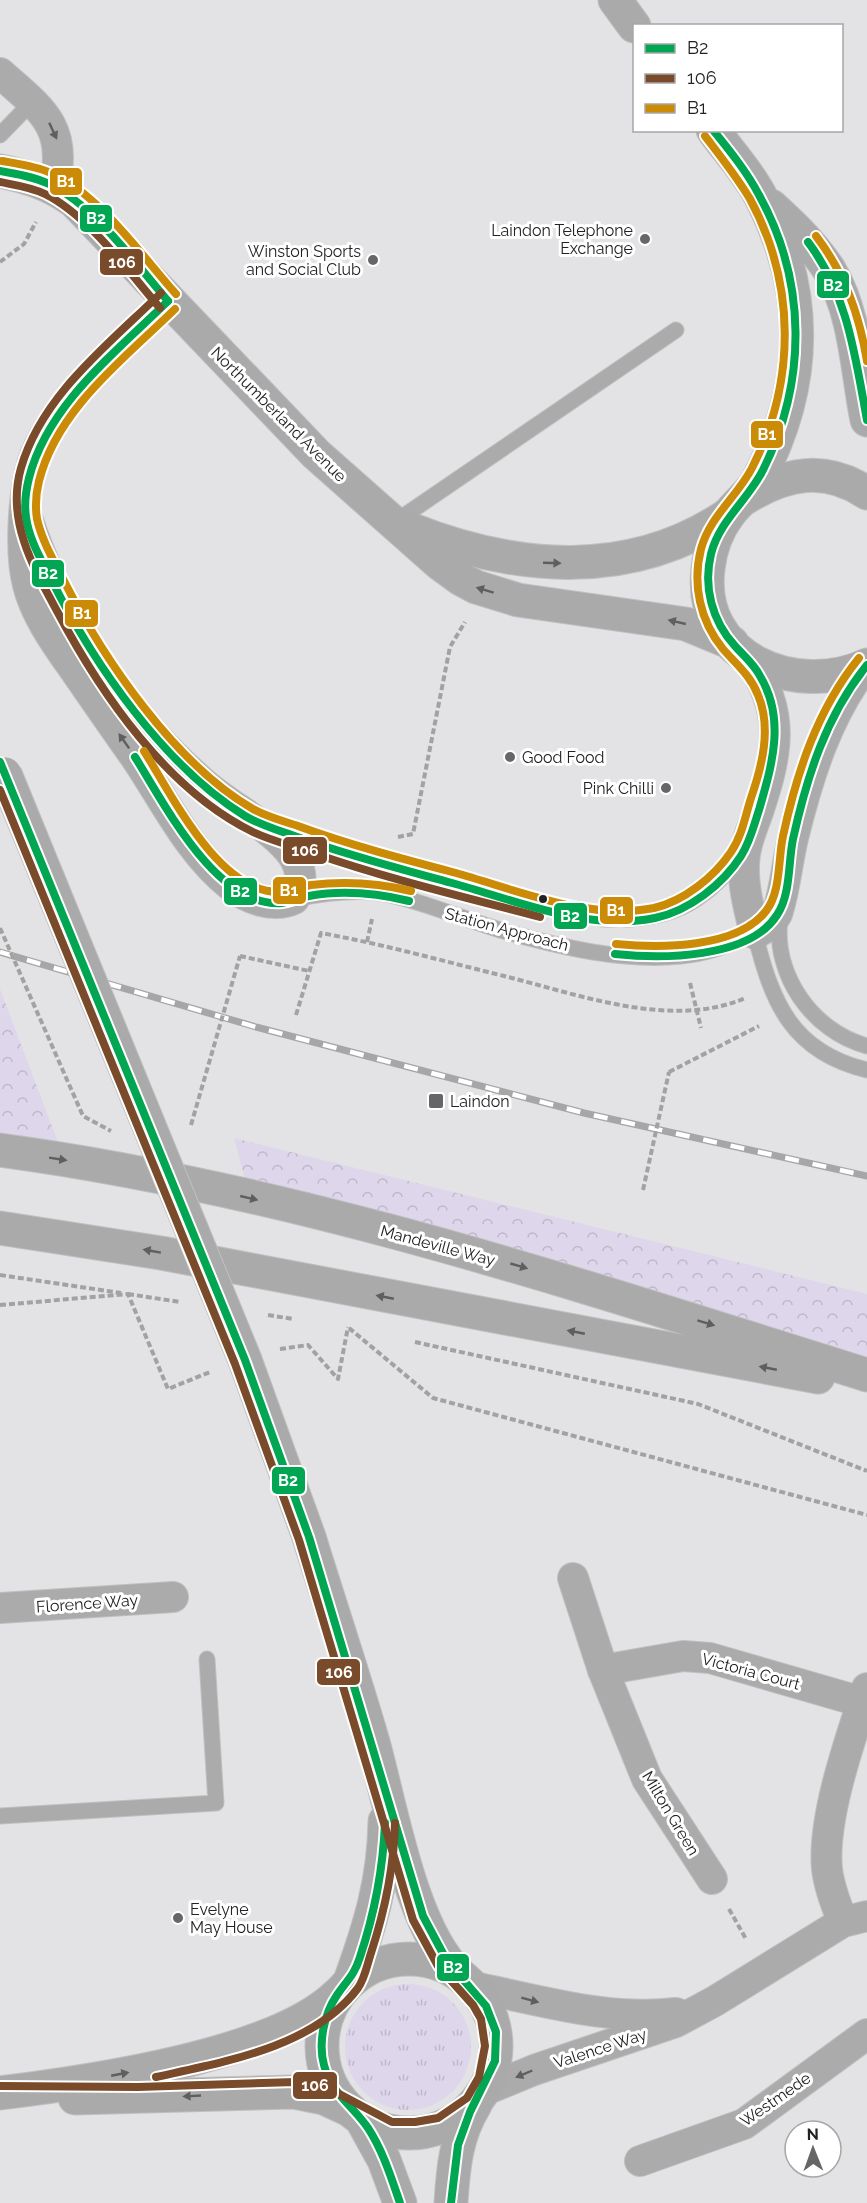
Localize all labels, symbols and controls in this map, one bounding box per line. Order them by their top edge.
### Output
legend [633,24,843,132]
text: B2 [687,37,708,58]
text: 106 [687,67,717,88]
text: B1 [687,97,707,118]
one-way arrow [48,123,58,141]
line badge: B1 [49,167,83,196]
text: B1 [57,172,75,191]
line badge: B2 [79,204,113,233]
text: B2 [86,209,106,228]
place label: Laindon Telephone Exchange [491,221,633,258]
marker: Laindon Telephone Exchange [638,232,652,246]
place label: Winston Sports and Social Club [246,242,361,279]
line badge: 106 [99,248,144,276]
text: 106 [108,253,136,272]
marker: Winston Sports and Social Club [366,253,380,267]
line badge: B2 [816,270,850,299]
text: B2 [823,276,843,295]
street label: Northumberland Avenue [207,343,350,486]
line badge: B1 [750,420,784,449]
text: B1 [758,425,776,444]
one-way arrow [543,558,562,567]
line badge: B2 [31,559,65,588]
text: B2 [38,564,58,583]
one-way arrow [476,584,494,594]
line badge: B1 [64,599,99,628]
text: B1 [73,604,91,623]
one-way arrow [667,617,686,626]
one-way arrow [118,733,130,749]
place label: Good Food [522,748,604,767]
marker: Good Food [503,750,517,764]
place label: Pink Chilli [583,779,654,798]
marker: Pink Chilli [659,781,673,795]
line badge: 106 [282,836,328,865]
text: 106 [291,841,319,860]
line badge: B1 [272,876,307,905]
line badge: B2 [223,877,258,906]
text: B1 [280,881,298,900]
text: B2 [230,882,250,901]
unlabelled marker [537,893,549,905]
line badge: B1 [599,896,634,925]
text: B1 [607,901,625,920]
line badge: B2 [553,902,588,930]
street label: Station Approach [443,904,571,955]
text: B2 [560,907,580,926]
marker: Laindon [427,1092,445,1110]
place label: Laindon [450,1092,510,1111]
one-way arrow [49,1154,68,1163]
one-way arrow [240,1194,258,1204]
street label: Mandeville Way [379,1221,498,1270]
one-way arrow [143,1246,162,1255]
one-way arrow [510,1262,528,1271]
one-way arrow [375,1292,394,1301]
one-way arrow [697,1319,715,1328]
one-way arrow [567,1327,586,1336]
one-way arrow [759,1363,778,1372]
line badge: B2 [271,1466,306,1495]
text: B2 [278,1471,298,1490]
street label: Florence Way [35,1590,139,1617]
street label: Victoria Court [700,1649,803,1694]
line badge: 106 [316,1658,361,1686]
text: 106 [325,1663,353,1682]
street label: Milton Green [638,1768,703,1859]
place label: Evelyne May House [190,1900,273,1937]
marker: Evelyne May House [171,1911,185,1925]
line badge: B2 [436,1953,470,1982]
text: B2 [443,1958,463,1977]
one-way arrow [520,1995,539,2005]
street label: Valence Way [551,2024,649,2072]
street label: Westmede [736,2068,814,2131]
one-way arrow [111,2069,130,2078]
one-way arrow [515,2070,533,2079]
line badge: 106 [292,2071,338,2100]
text: 106 [301,2076,329,2095]
one-way arrow [182,2092,201,2101]
north arrow [783,2119,843,2179]
text: N [806,2125,819,2144]

